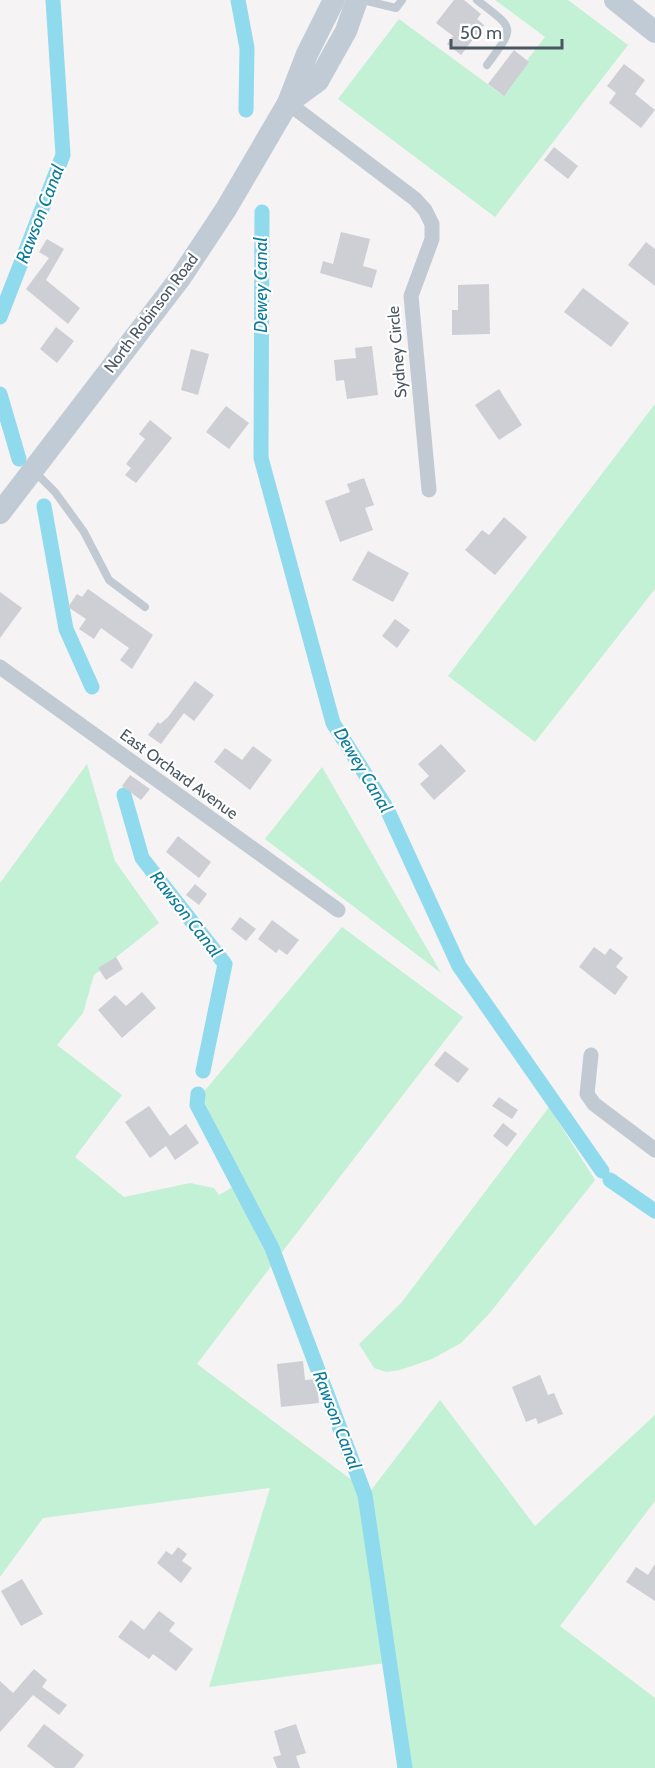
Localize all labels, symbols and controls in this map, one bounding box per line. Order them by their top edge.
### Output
scale bar [451,12,562,50]
text: 50 m [460,22,502,44]
water label: Rawson Canal [11,161,69,266]
water label: Dewey Canal [250,236,272,333]
street label: North Robinson Road [100,250,202,376]
street label: Sydney Circle [384,305,410,399]
water label: Dewey Canal [329,723,397,817]
street label: East Orchard Avenue [116,725,242,823]
water label: Rawson Canal [145,866,227,962]
water label: Rawson Canal [308,1368,366,1473]

